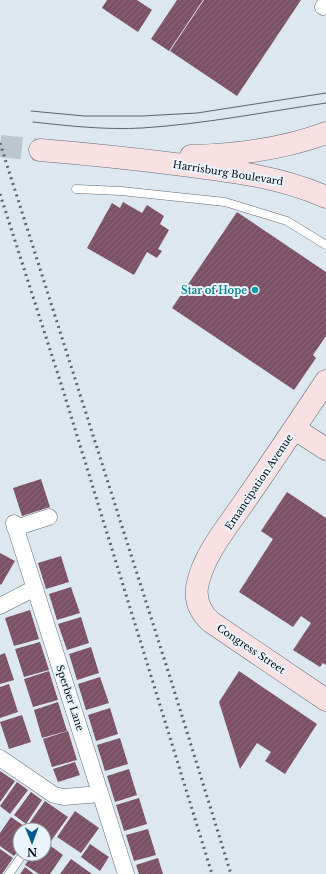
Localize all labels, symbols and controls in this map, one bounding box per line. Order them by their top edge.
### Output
street label: Harrisburg Boulevard [172,158,284,188]
place label: Star of Hope [181,284,247,297]
marker: Star of Hope [250,285,260,295]
street label: Emancipation Avenue [222,431,296,532]
street label: Congress Street [214,621,288,677]
street label: Sperber Lane [53,663,87,733]
north arrow [12,822,52,862]
text: N [26,845,37,859]

